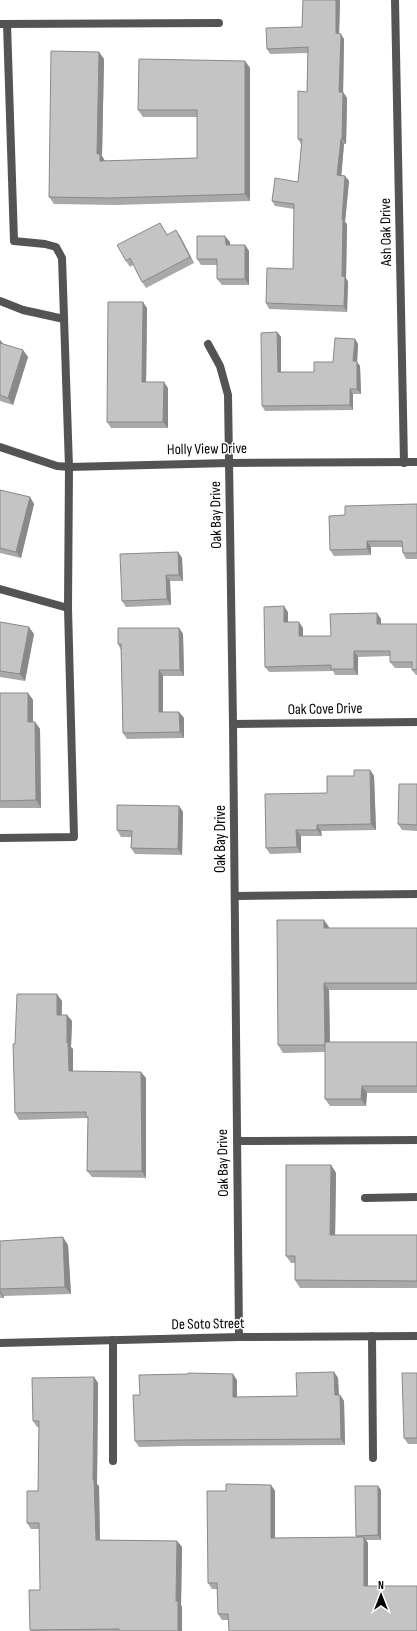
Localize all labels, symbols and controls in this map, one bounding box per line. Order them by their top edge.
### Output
street label: Ash Oak Drive [376,198,396,267]
street label: Holly View Drive [167,439,247,459]
street label: Oak Bay Drive [206,481,226,549]
street label: Oak Cove Drive [287,699,363,719]
street label: Oak Bay Drive [211,805,230,873]
street label: Oak Bay Drive [213,1129,233,1197]
street label: De Soto Street [171,1314,245,1334]
north arrow [361,1575,401,1615]
text: N [378,1579,384,1592]

